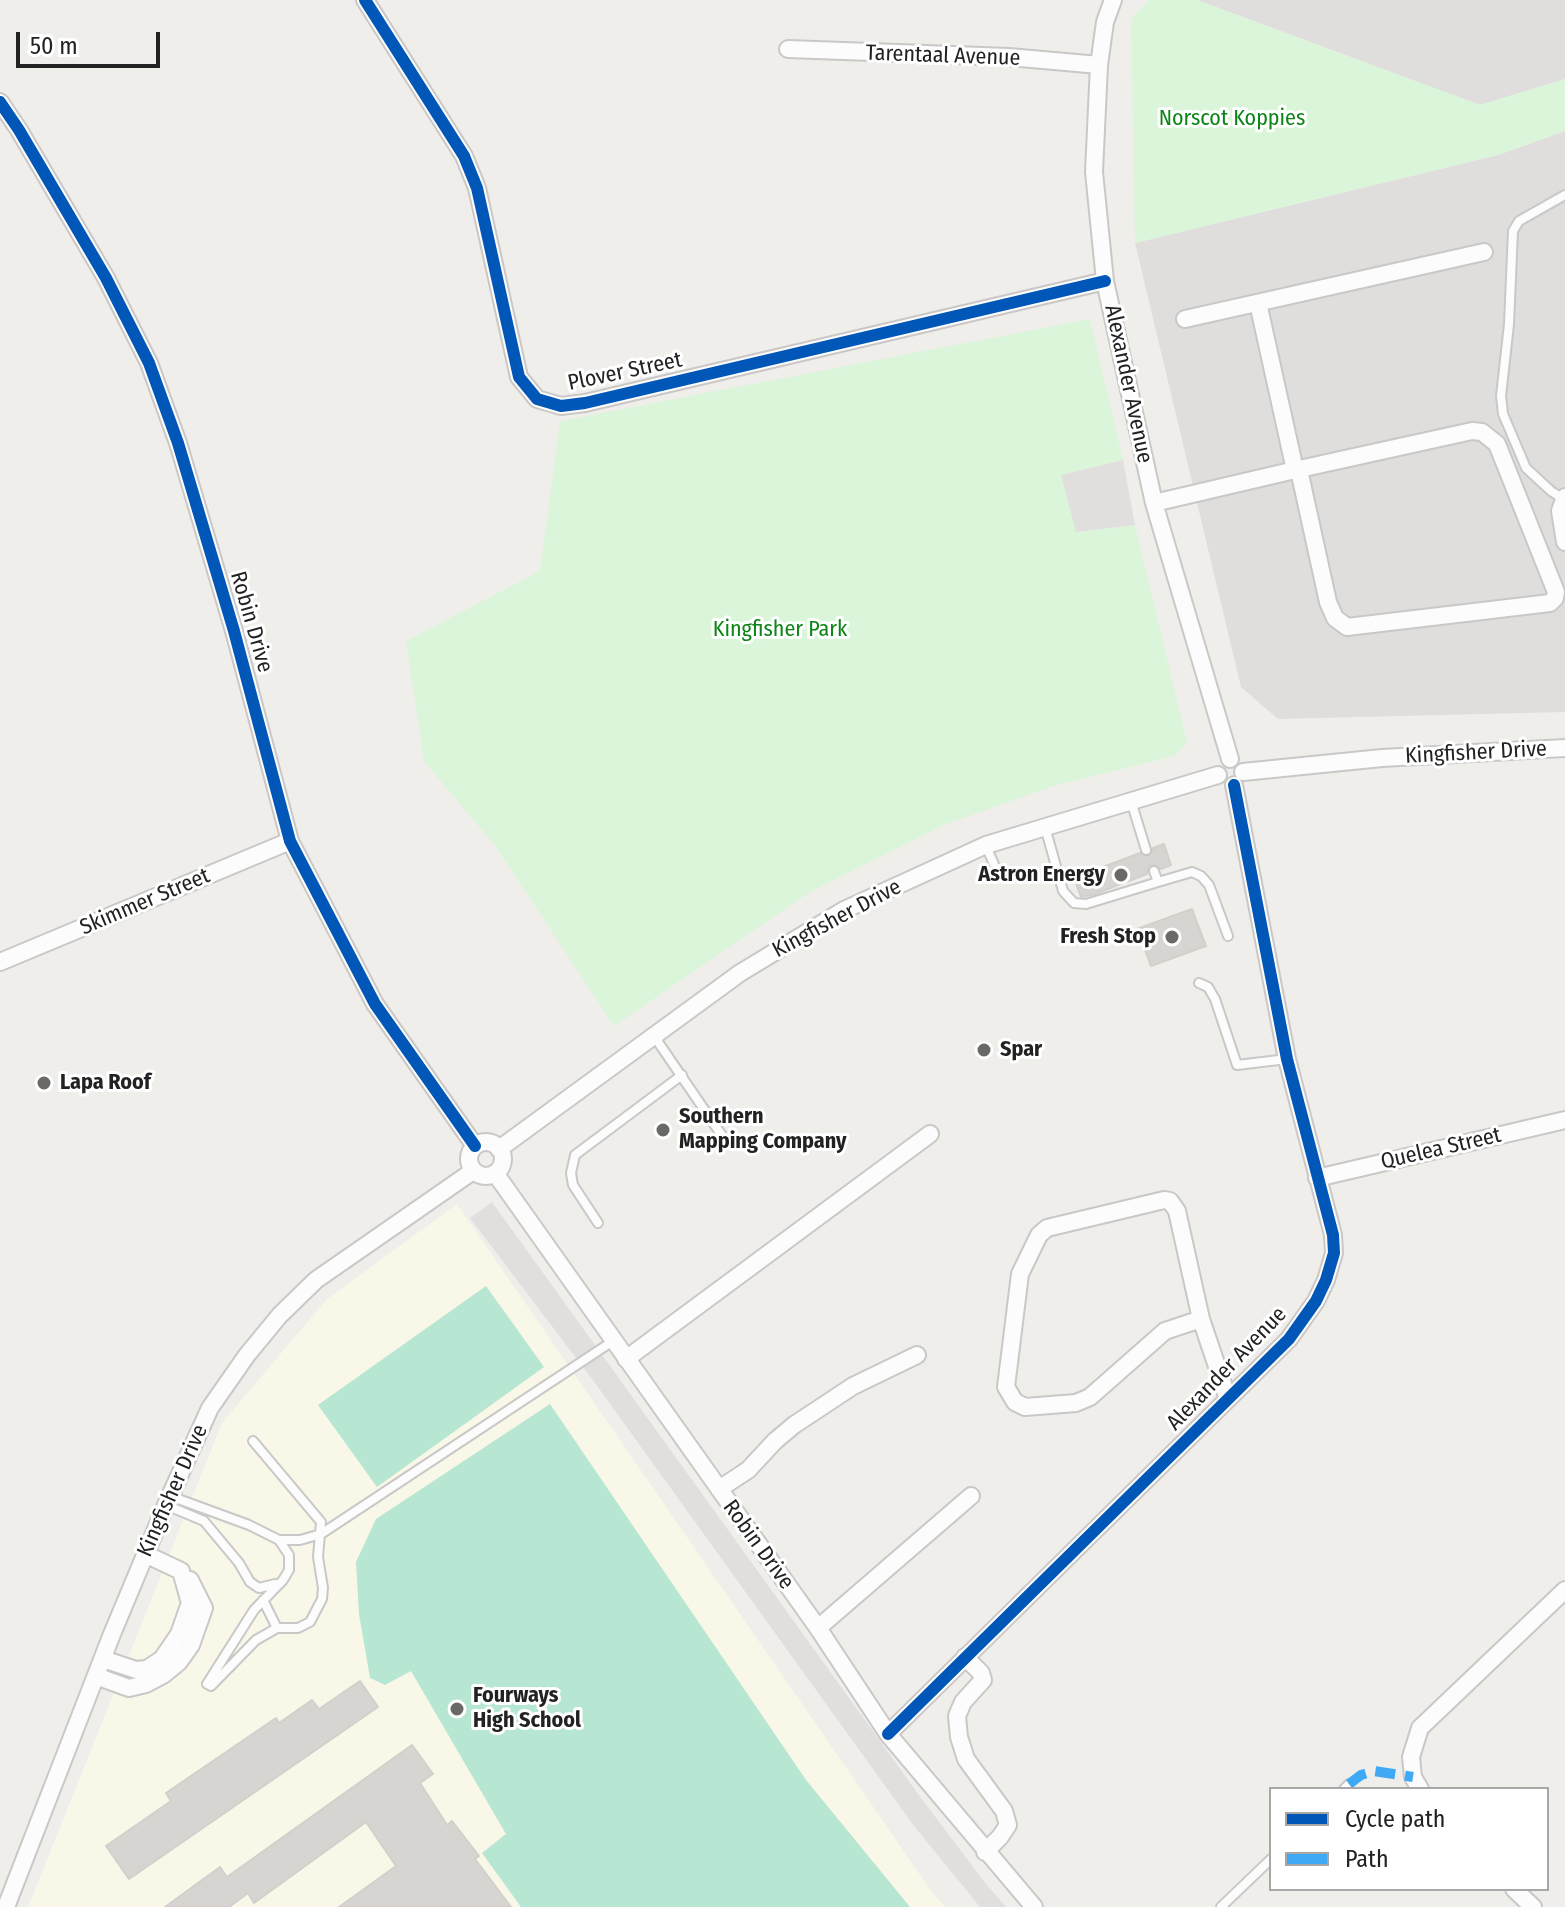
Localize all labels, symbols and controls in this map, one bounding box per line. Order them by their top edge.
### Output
scale bar [20,16,164,66]
text: 50 m [30,32,78,60]
street label: Tarentaal Avenue [865,40,1021,72]
park label: Norscot Koppies [1159,106,1305,132]
street label: Alexander Avenue [1098,302,1158,466]
street label: Plover Street [566,347,684,397]
street label: Robin Drive [224,568,278,676]
park label: Kingfisher Park [713,617,847,643]
street label: Kingfisher Drive [1404,736,1548,770]
place label: Astron Energy [978,862,1105,888]
street label: Skimmer Street [76,863,214,941]
marker: Astron Energy [1112,866,1130,884]
street label: Kingfisher Drive [768,874,906,964]
place label: Fresh Stop [1060,924,1156,950]
marker: Fresh Stop [1163,928,1181,946]
place label: Spar [1000,1037,1042,1063]
marker: Spar [975,1041,993,1059]
place label: Lapa Roof [60,1070,151,1096]
marker: Lapa Roof [35,1074,53,1092]
place label: Southern Mapping Company [679,1104,847,1156]
marker: Southern Mapping Company [654,1121,672,1139]
street label: Quelea Street [1378,1122,1504,1176]
street label: Alexander Avenue [1162,1302,1292,1436]
street label: Kingfisher Drive [132,1421,214,1561]
street label: Robin Drive [717,1495,799,1595]
place label: Fourways High School [473,1683,581,1734]
marker: Fourways High School [448,1700,466,1718]
legend [1269,1787,1549,1891]
text: Cycle path [1345,1805,1445,1833]
text: Path [1345,1845,1389,1873]

